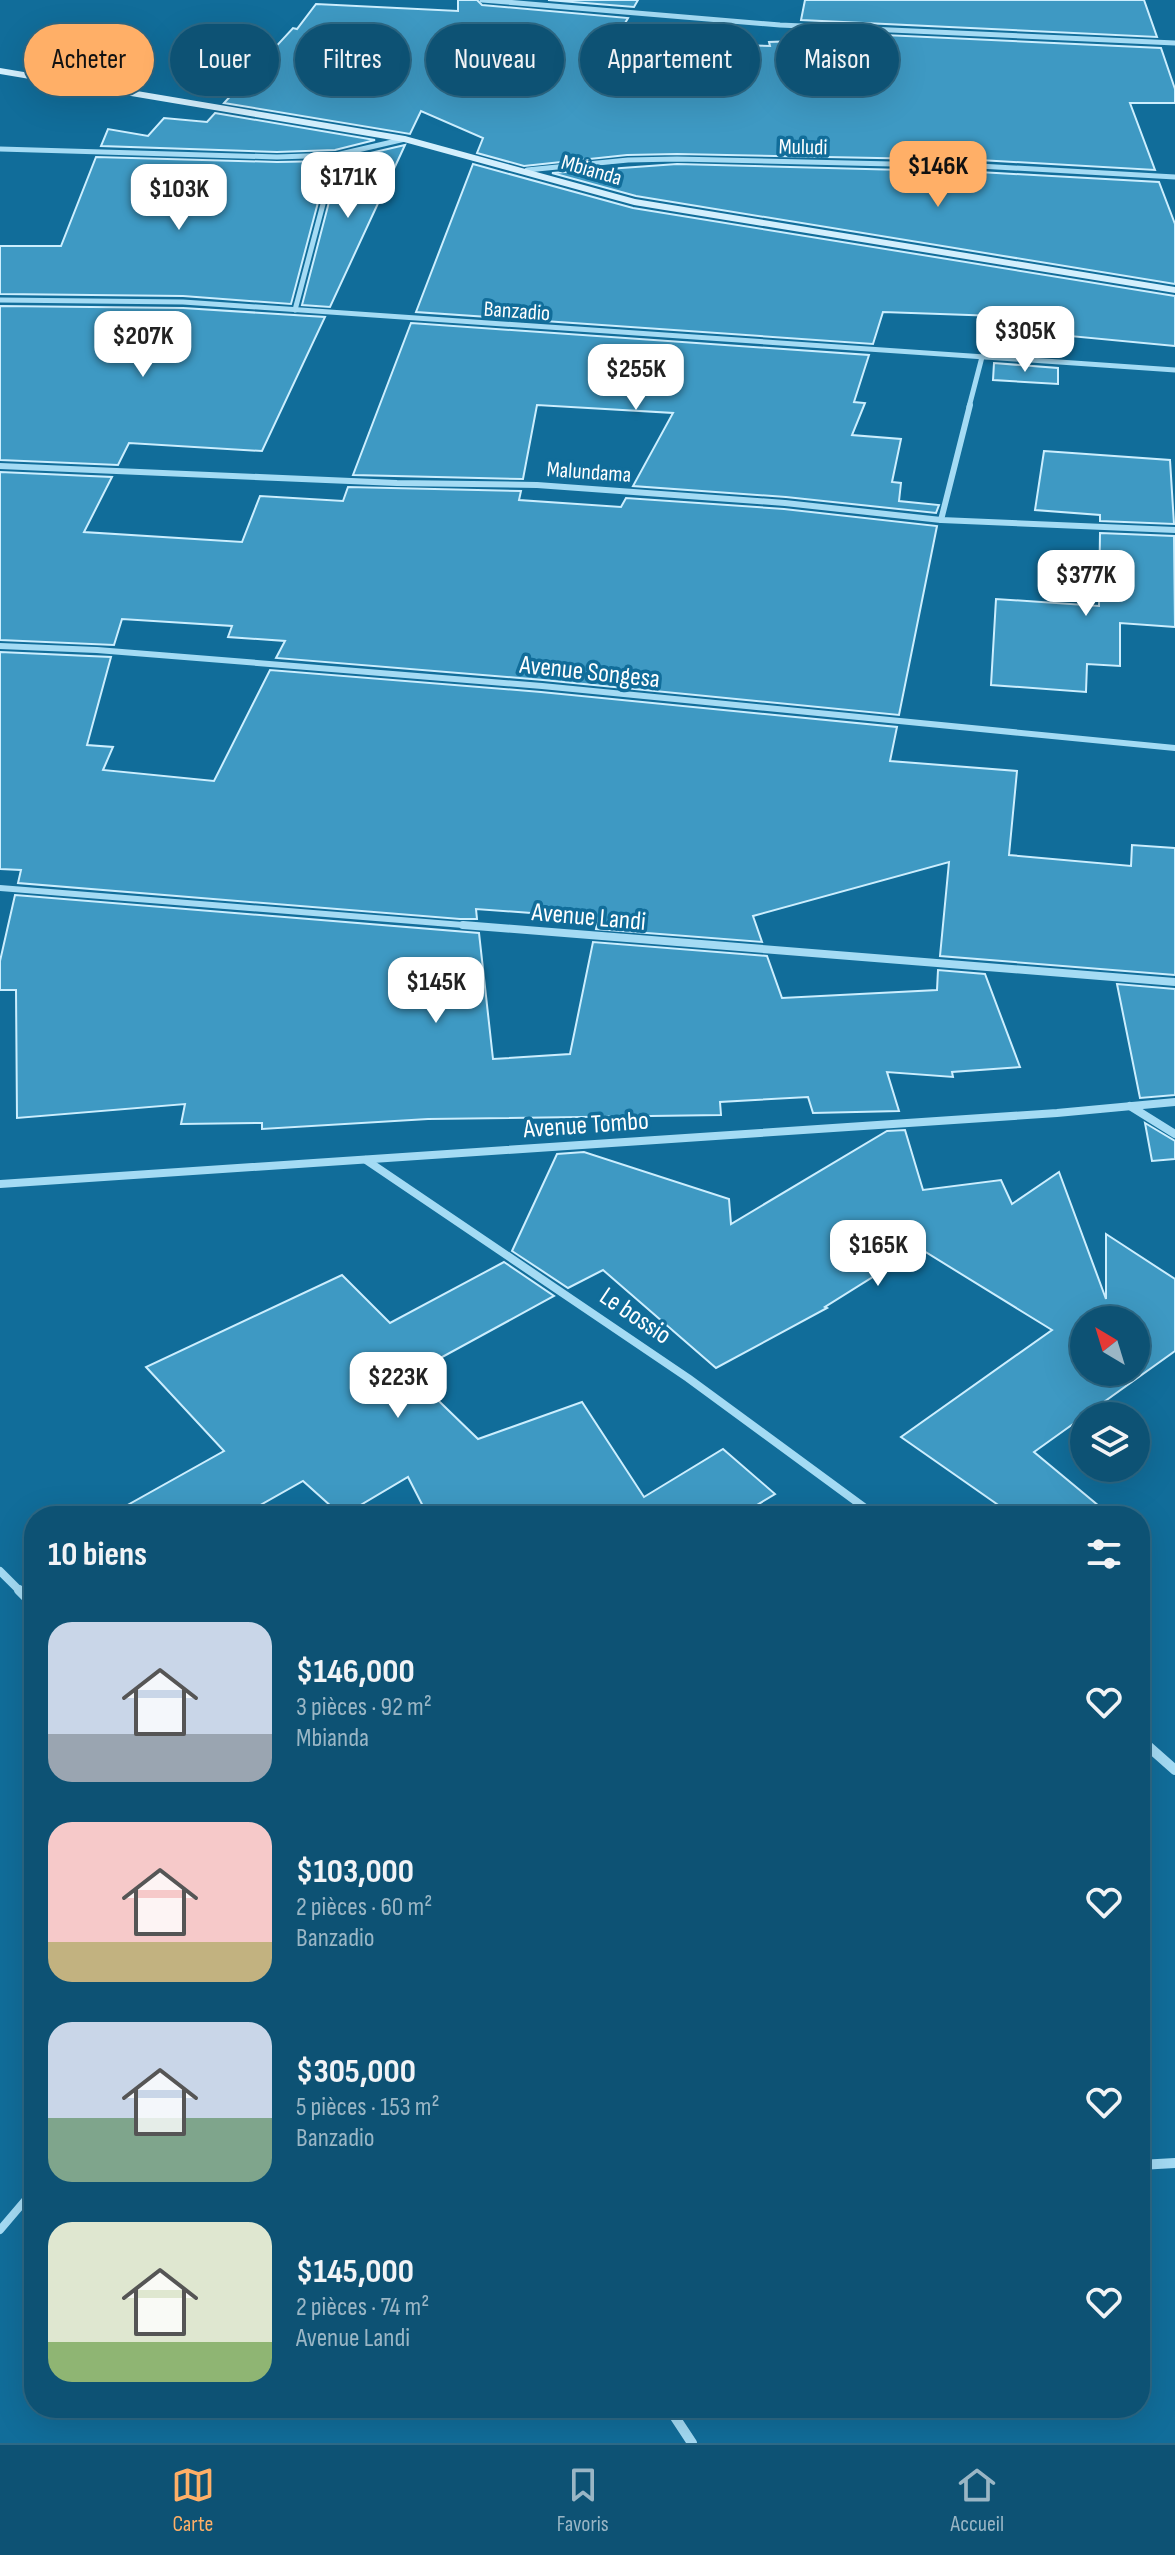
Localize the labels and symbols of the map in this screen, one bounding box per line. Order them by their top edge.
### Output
street label: Muludi [778,134,828,161]
pin: $146K [882,141,994,209]
street label: Mbianda [558,149,625,192]
pin: $171K [292,152,404,220]
pin: $103K [123,164,235,232]
street label: Banzadio [483,296,551,327]
pin: $305K [969,306,1081,374]
pin: $207K [87,311,199,379]
pin: $255K [580,344,692,412]
street label: Malundama [546,456,632,489]
pin: $377K [1030,550,1142,618]
street label: Avenue Songesa [517,650,661,695]
street label: Avenue Landi [530,897,647,938]
pin: $145K [380,957,492,1025]
street label: Avenue Tombo [521,1106,650,1145]
pin: $165K [822,1220,934,1288]
street label: Le bossio [594,1281,677,1351]
north arrow [1070,1306,1150,1386]
pin: $223K [342,1352,454,1420]

